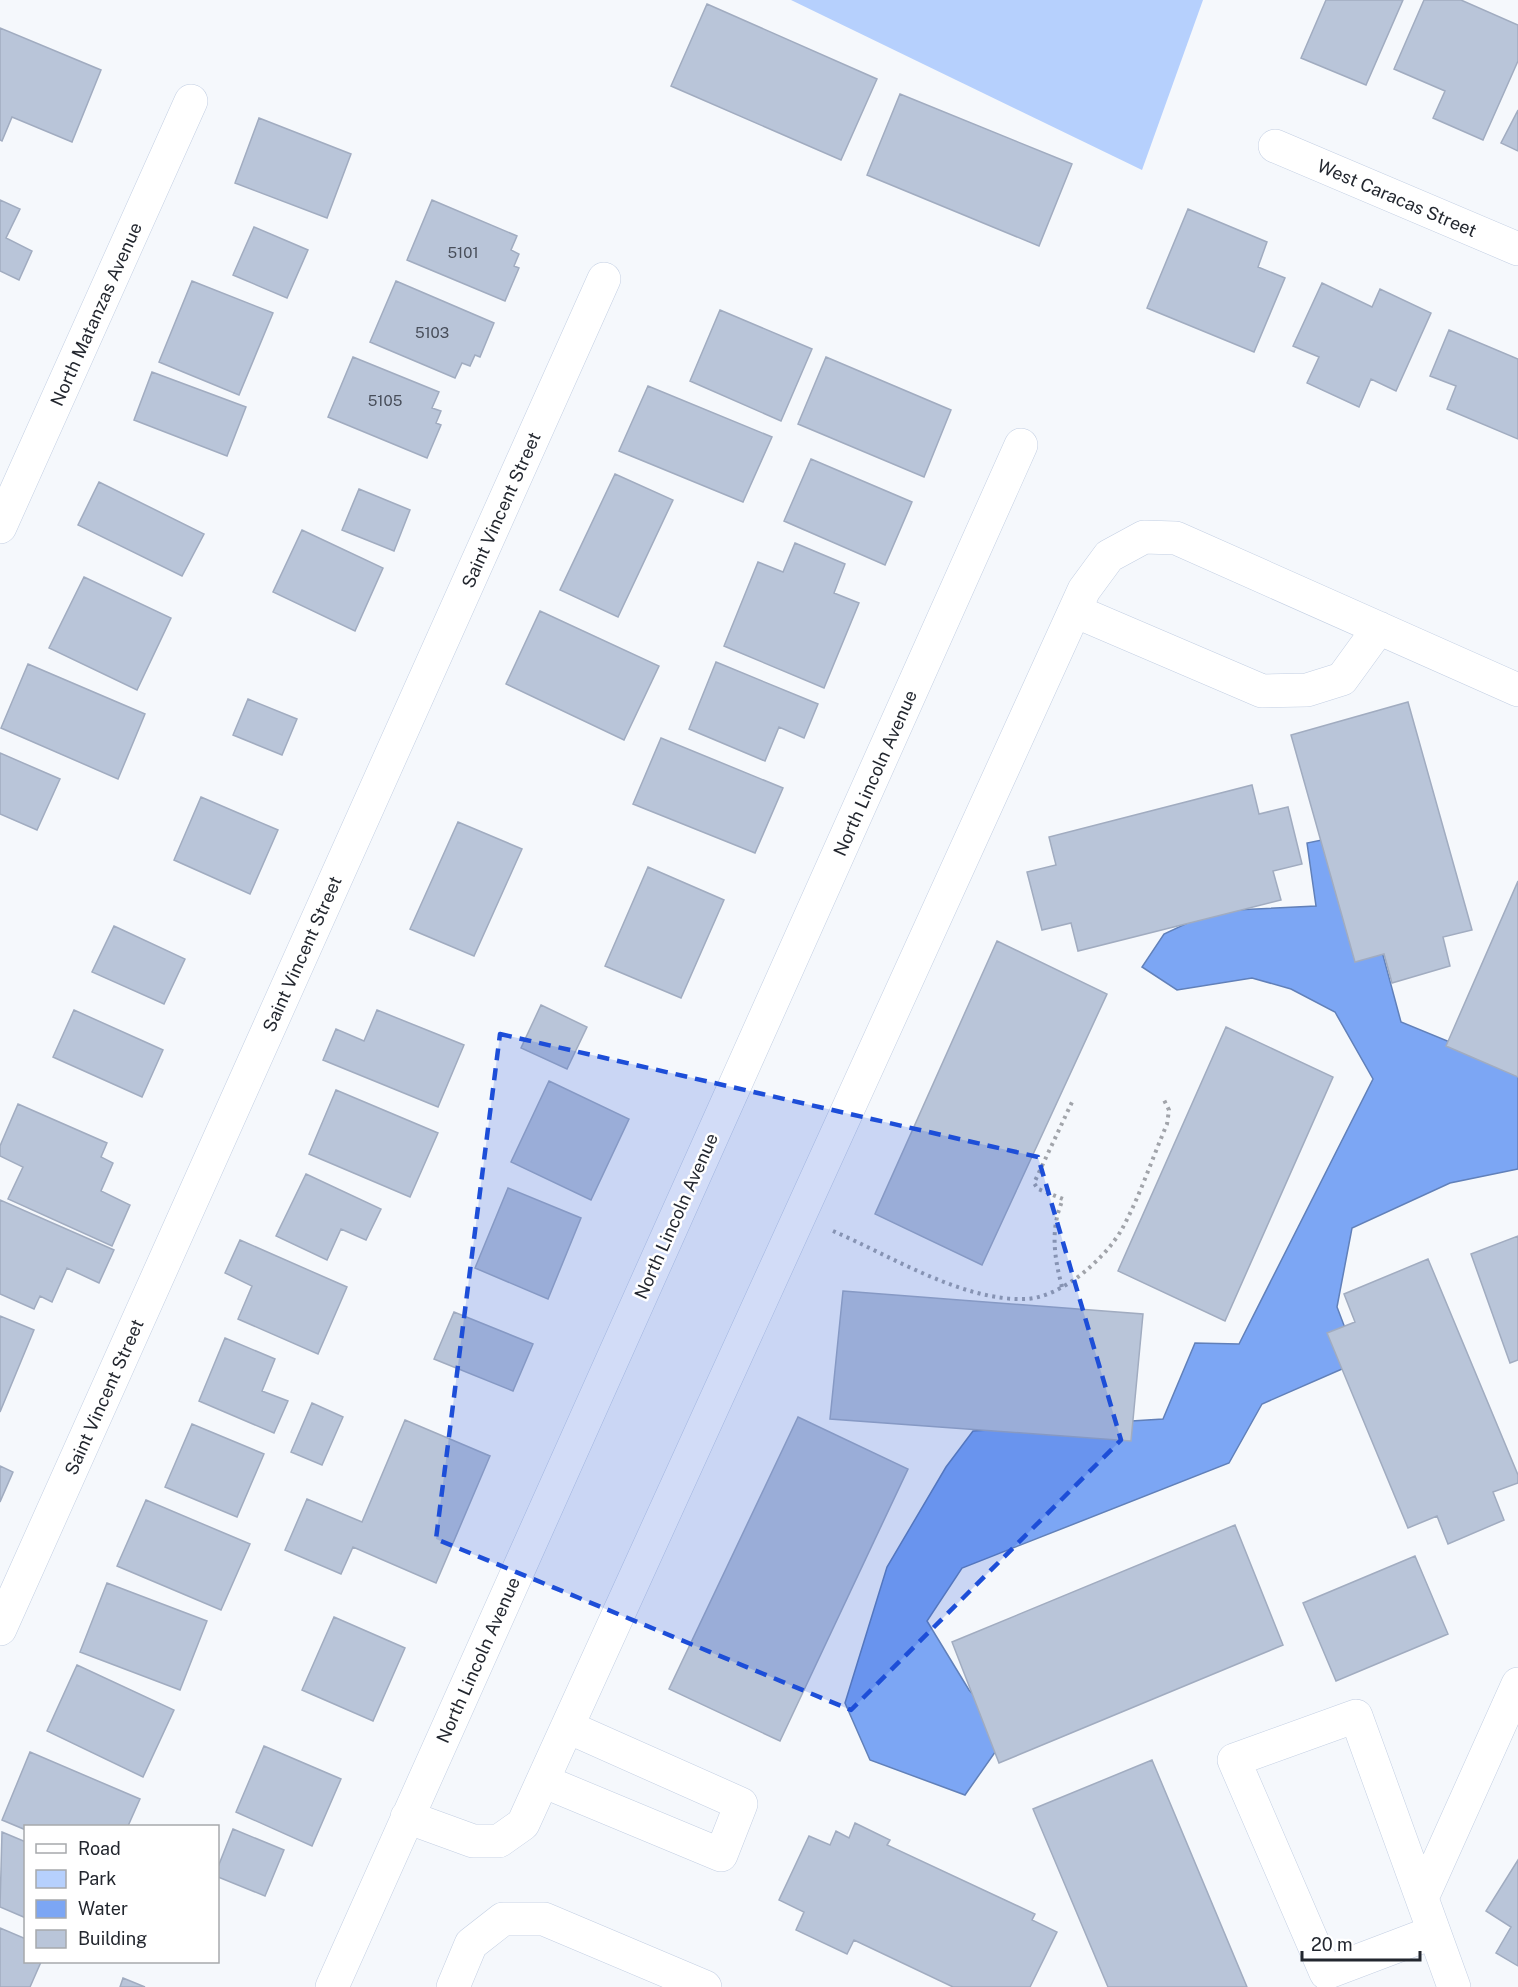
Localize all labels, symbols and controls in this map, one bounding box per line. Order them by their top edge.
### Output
street label: West Caracas Street [1314,155,1480,241]
street label: North Matanzas Avenue [46,219,146,409]
house number: 5101 [448,244,479,261]
house number: 5103 [415,324,449,341]
house number: 5105 [368,392,402,409]
street label: Saint Vincent Street [457,429,545,591]
street label: North Lincoln Avenue [829,687,921,859]
street label: Saint Vincent Street [258,873,346,1035]
street label: North Lincoln Avenue [630,1130,722,1302]
street label: Saint Vincent Street [60,1316,148,1478]
street label: North Lincoln Avenue [432,1574,524,1746]
legend [24,1825,219,1963]
text: Road [78,1838,121,1859]
text: Park [78,1868,116,1889]
text: Water [78,1898,128,1919]
scale bar [1302,1924,1420,1962]
text: Building [78,1928,147,1949]
text: 20 m [1311,1934,1353,1955]

